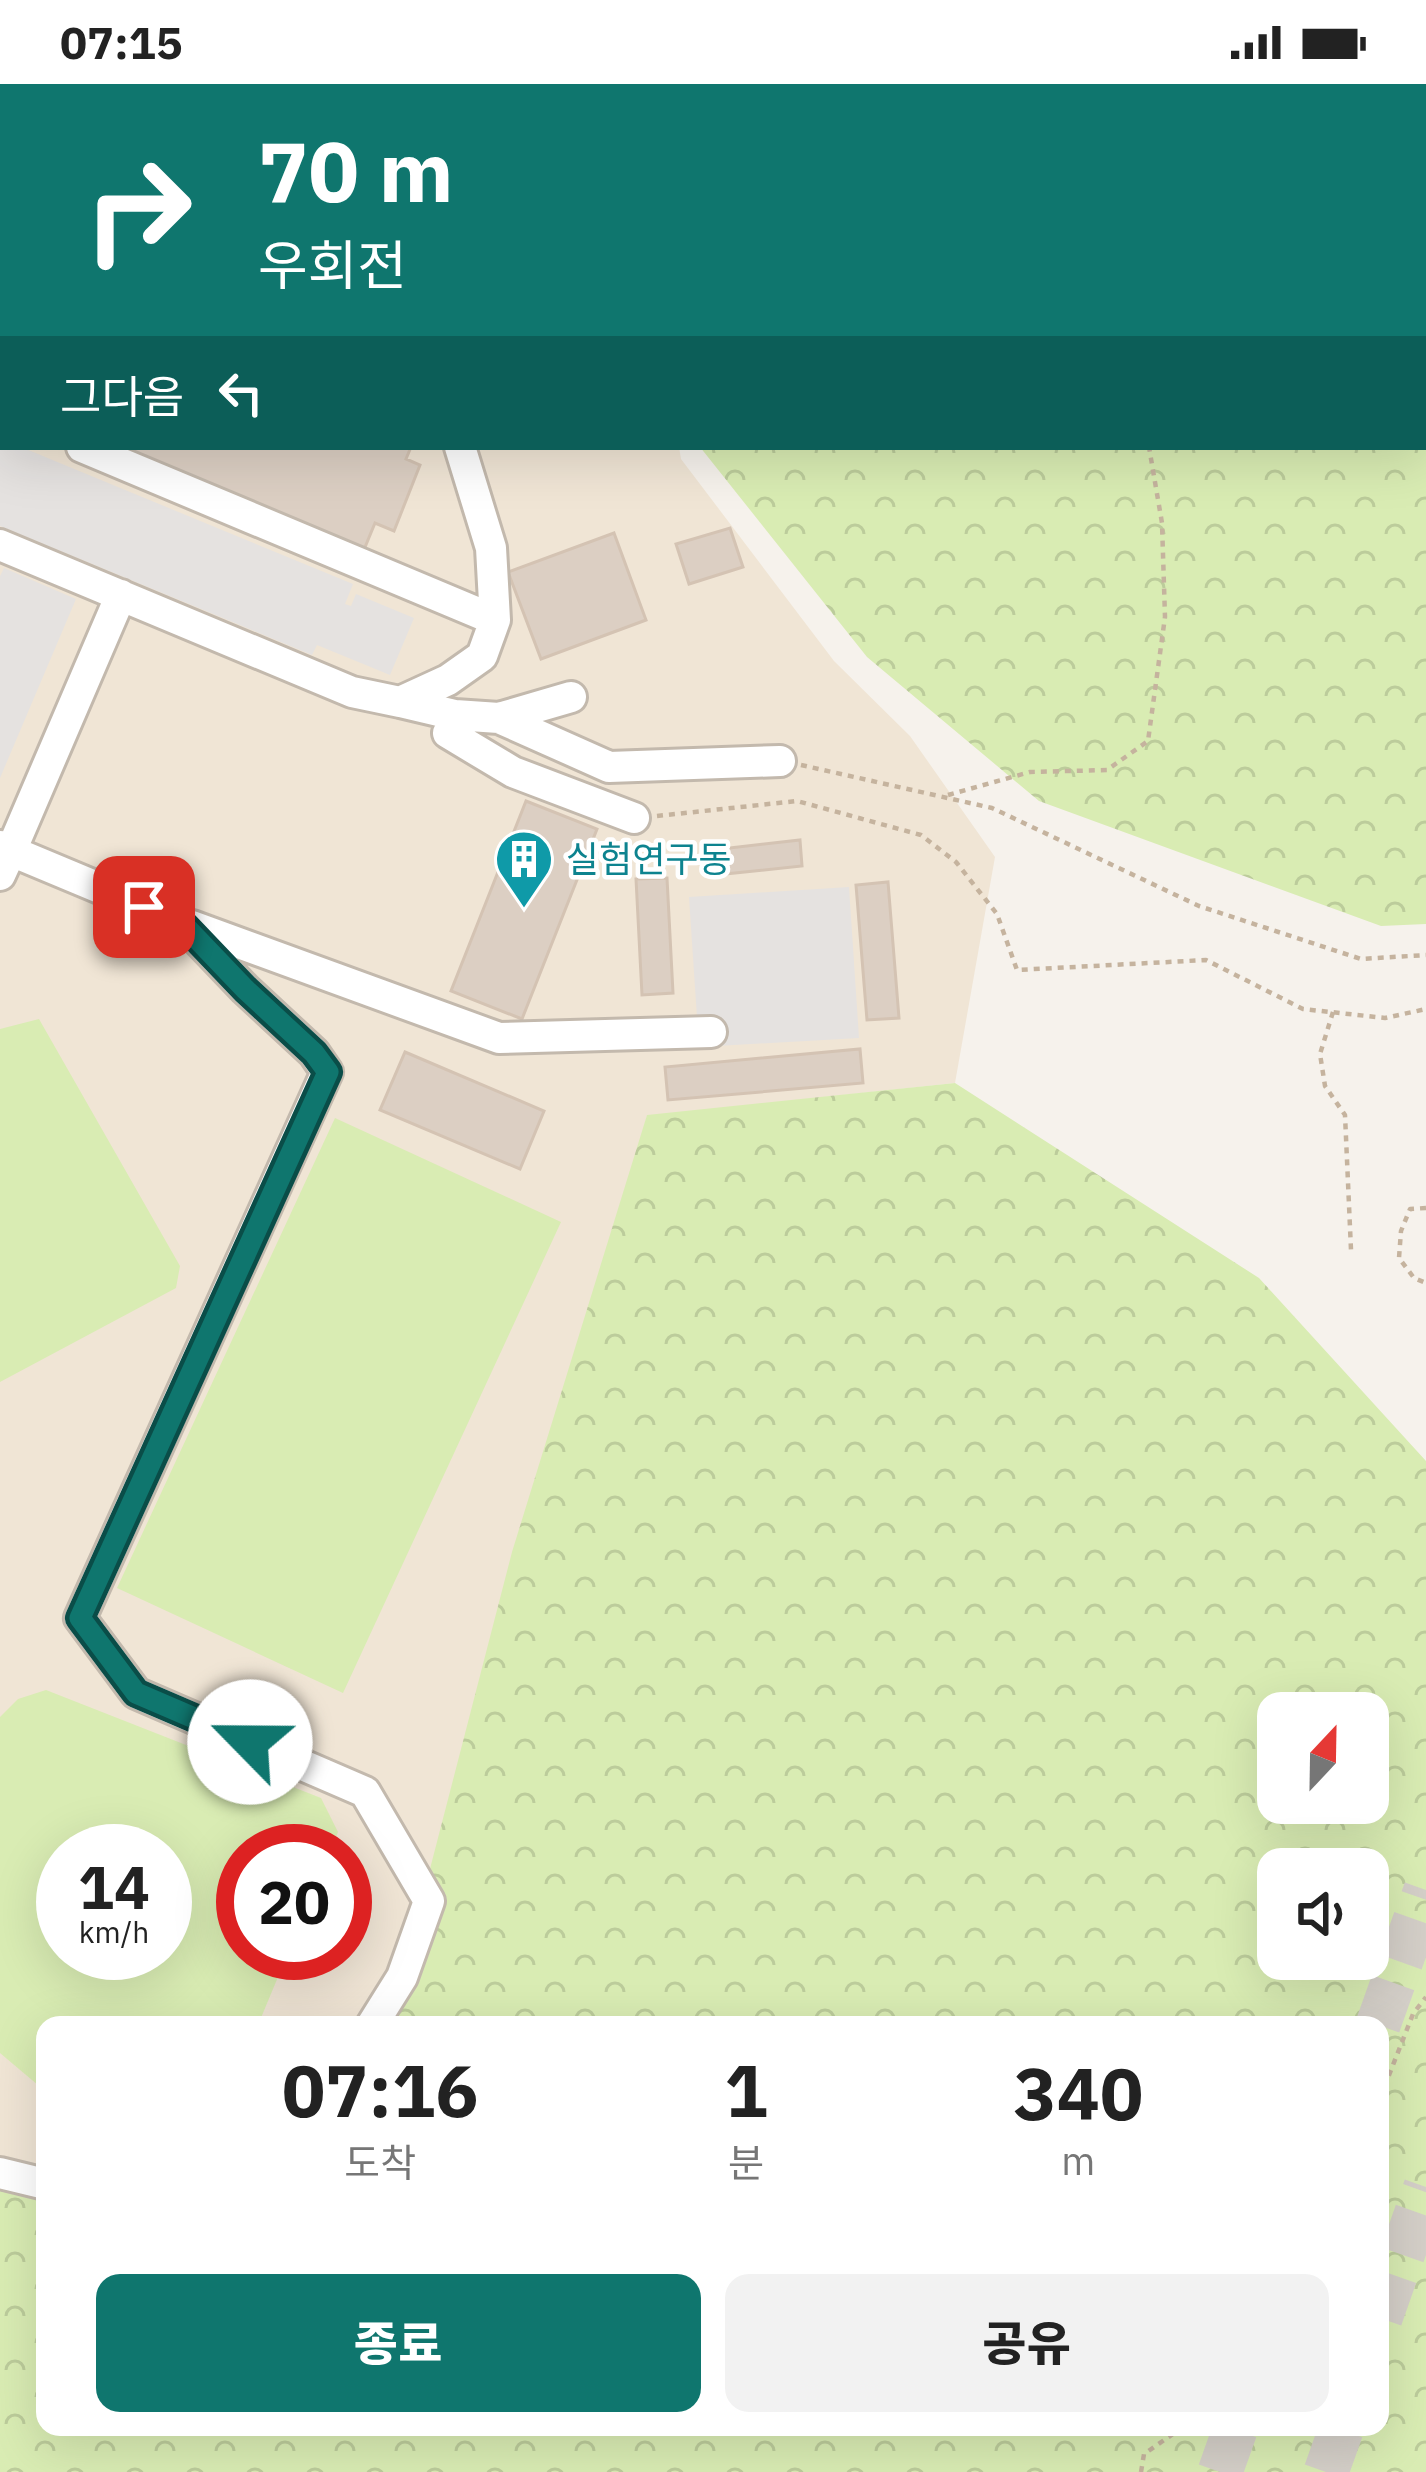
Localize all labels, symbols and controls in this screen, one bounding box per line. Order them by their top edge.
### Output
text: 07:15 [60,13,183,71]
text: 70 m [258,116,454,225]
icon: right [60,132,216,288]
text: 우회전 [258,230,407,300]
icon: left [208,360,274,426]
text: 그다음 [60,367,184,425]
building icon: 실험연구동 [493,828,555,910]
place label: 실험연구동 [566,835,732,882]
pin [93,856,195,958]
icon: arrive [111,874,177,940]
position arrow [187,1679,313,1805]
north arrow [1257,1692,1389,1824]
map controls [1257,1692,1389,1980]
speed limit sign: 20 [216,1824,372,1980]
text: 14 [78,1847,150,1926]
button: sound [1257,1848,1389,1980]
text: km/h [79,1912,149,1951]
text: 07:16 [282,2043,478,2137]
text: 1 [724,2043,768,2137]
text: 340 [1013,2046,1143,2140]
text: m [1061,2135,1095,2186]
text: 도착 [344,2137,416,2188]
text: 분 [728,2137,764,2188]
button: 종료 [96,2274,701,2412]
button: 공유 [725,2274,1329,2412]

